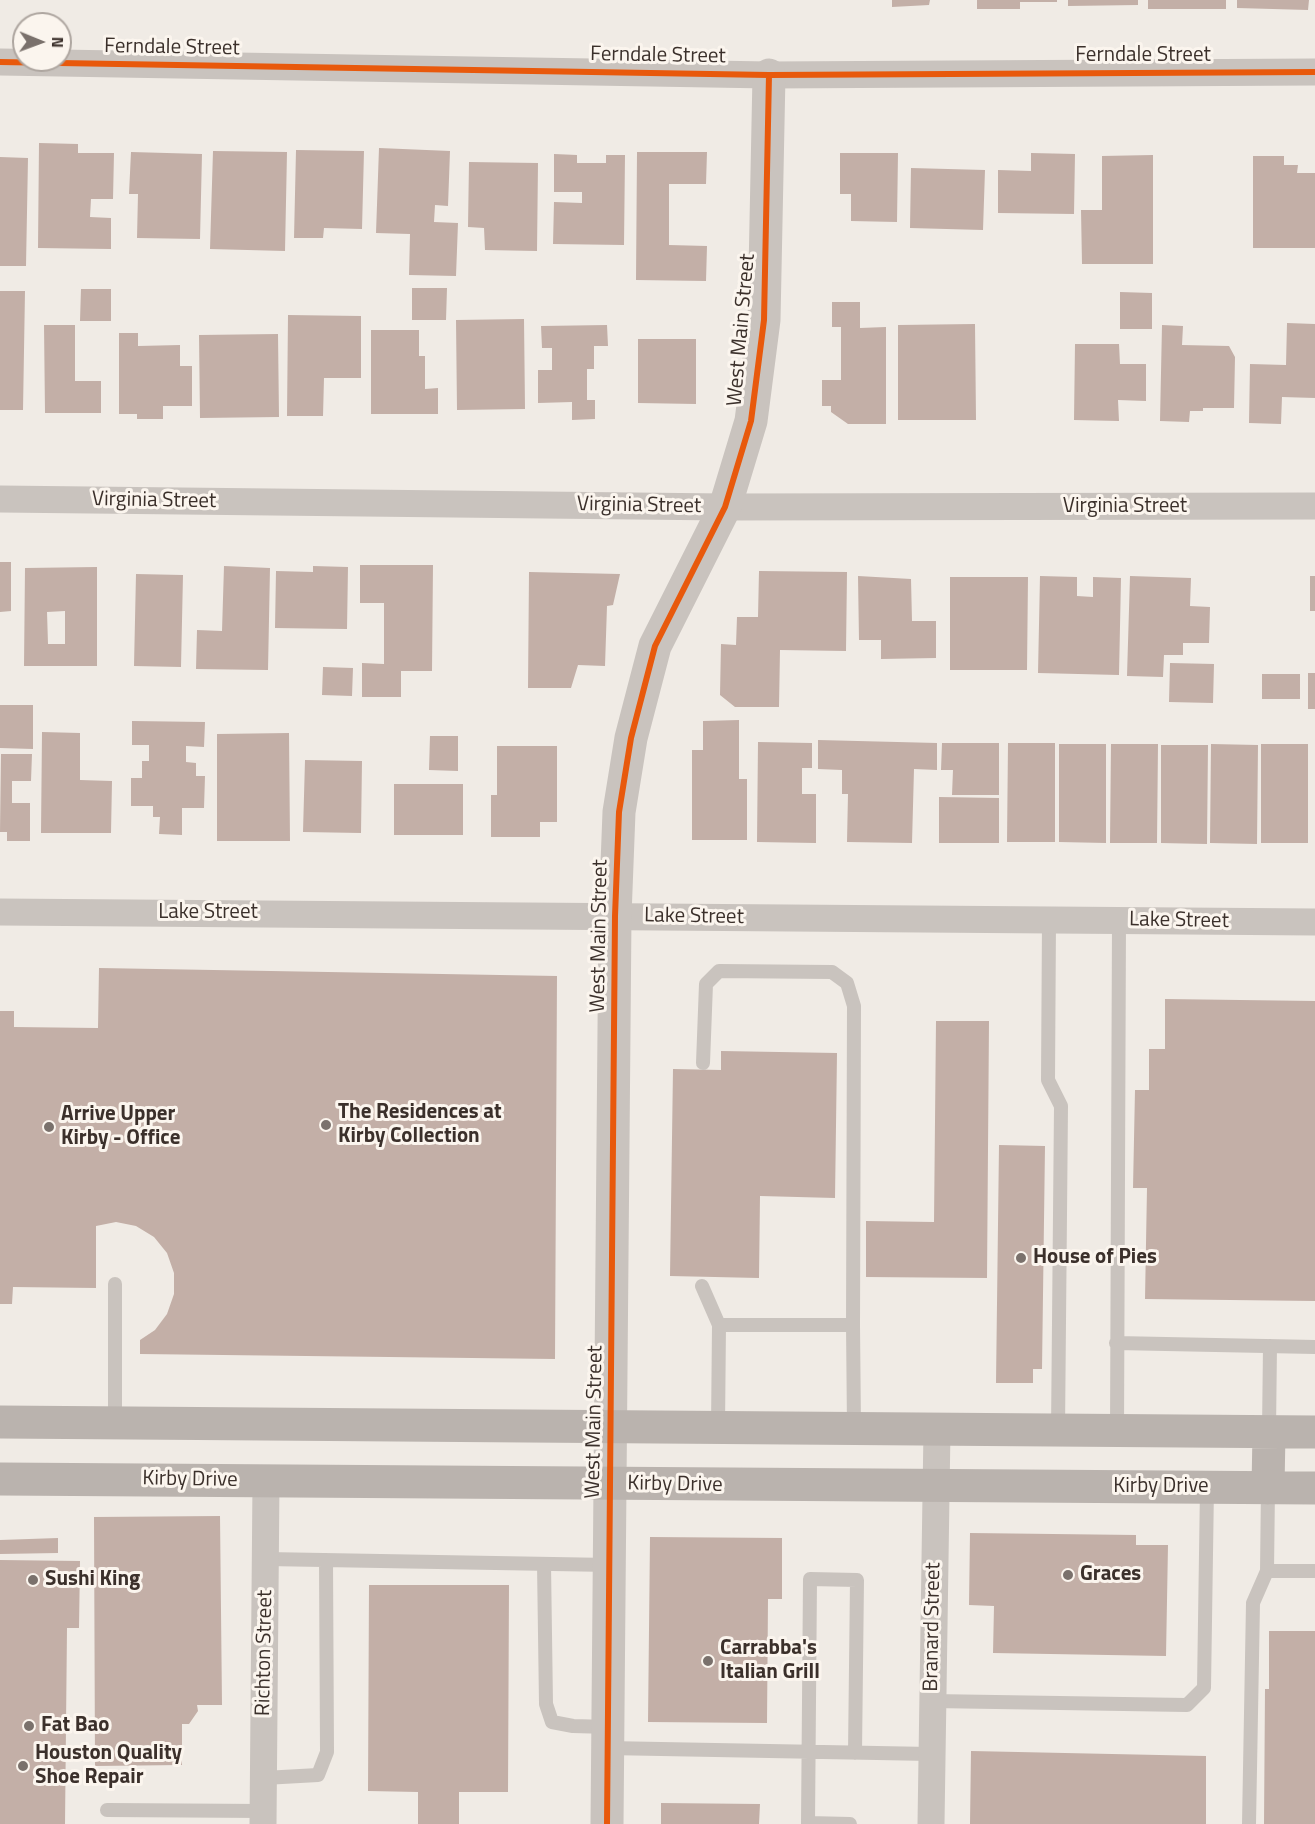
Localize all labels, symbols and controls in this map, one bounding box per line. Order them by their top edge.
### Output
north arrow [12,12,72,72]
street label: Ferndale Street [104,34,240,62]
text: N [46,37,70,48]
street label: Ferndale Street [590,42,726,70]
street label: Ferndale Street [1075,43,1211,69]
street label: West Main Street [723,253,761,407]
street label: Virginia Street [92,487,216,515]
street label: Virginia Street [577,492,701,520]
street label: Virginia Street [1063,494,1187,520]
street label: West Main Street [586,859,614,1013]
street label: Lake Street [158,900,258,926]
street label: Lake Street [644,904,744,930]
street label: Lake Street [1129,908,1229,934]
place label: The Residences at Kirby Collection [338,1100,502,1150]
place label: Arrive Upper Kirby - Office [61,1102,180,1152]
marker: The Residences at Kirby Collection [319,1118,333,1132]
marker: Arrive Upper Kirby - Office [42,1120,56,1134]
place label: House of Pies [1033,1245,1157,1271]
marker: House of Pies [1014,1251,1028,1265]
street label: West Main Street [581,1345,609,1499]
street label: Kirby Drive [142,1467,238,1493]
street label: Kirby Drive [627,1472,723,1498]
street label: Kirby Drive [1113,1474,1209,1500]
street label: Branard Street [919,1562,947,1692]
place label: Graces [1080,1562,1141,1588]
place label: Sushi King [45,1567,140,1593]
marker: Graces [1061,1568,1075,1582]
marker: Sushi King [26,1573,40,1587]
street label: Richton Street [251,1590,279,1716]
place label: Carrabba's Italian Grill [720,1636,820,1686]
marker: Carrabba's Italian Grill [701,1654,715,1668]
place label: Fat Bao [41,1713,109,1739]
marker: Fat Bao [22,1719,36,1733]
place label: Houston Quality Shoe Repair [35,1741,182,1791]
marker: Houston Quality Shoe Repair [16,1759,30,1773]

